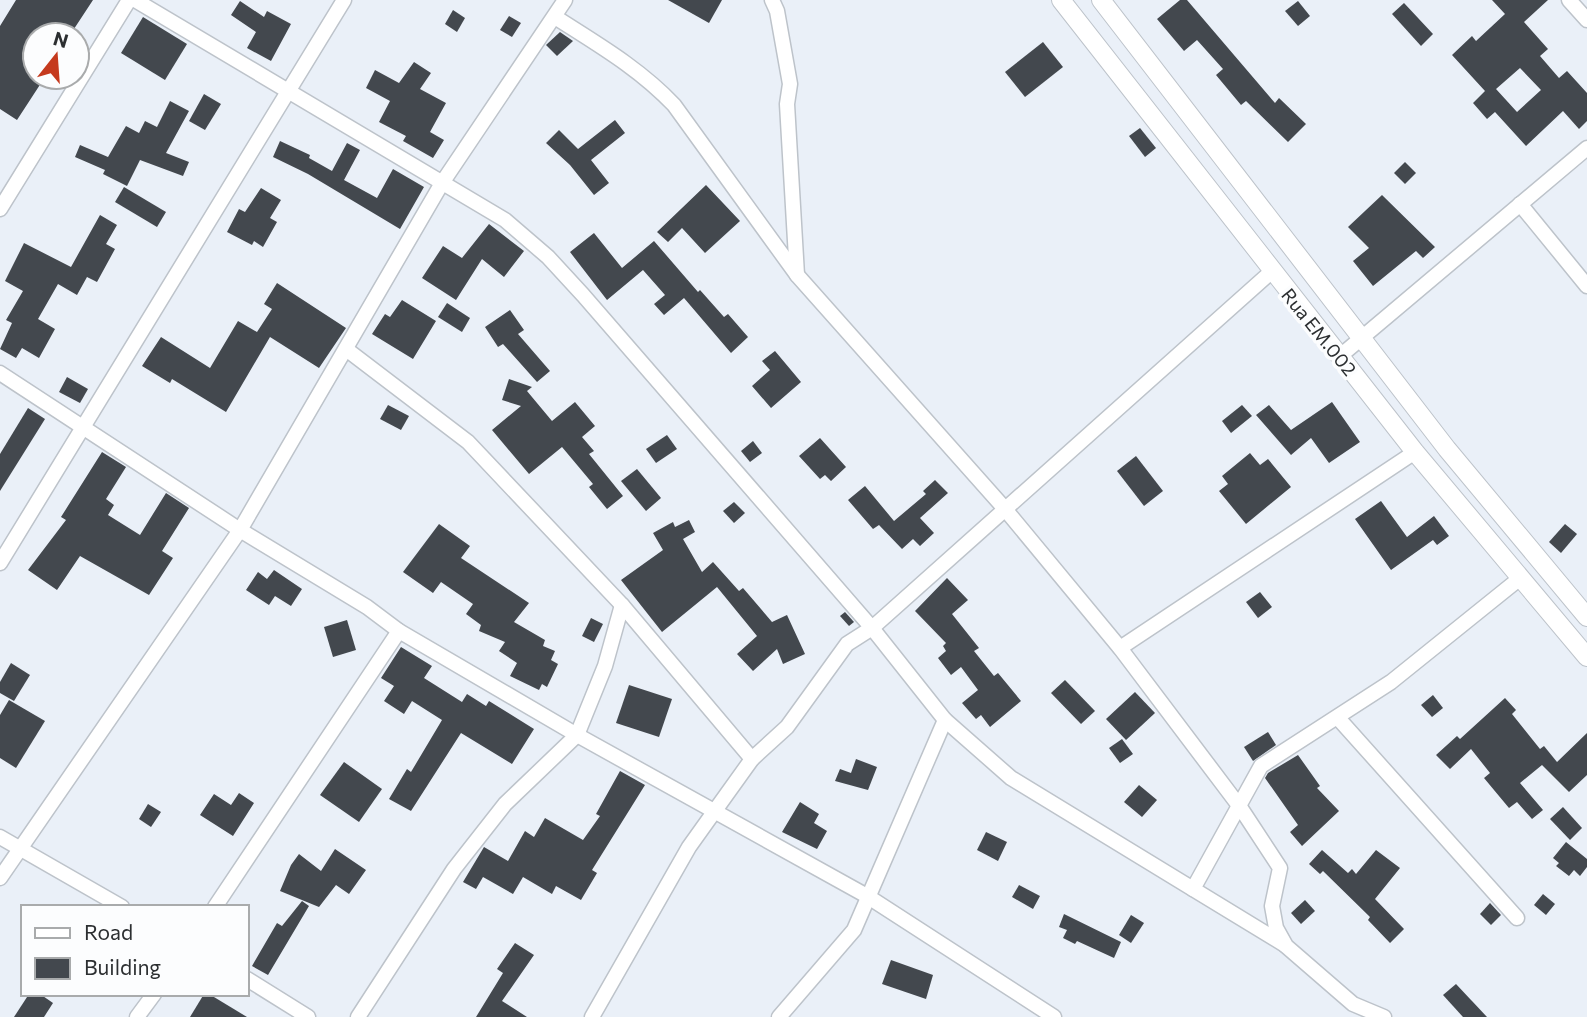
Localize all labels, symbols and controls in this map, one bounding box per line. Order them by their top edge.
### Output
north arrow [21,21,91,91]
text: N [51,26,71,52]
street label: Rua EM.002 [1277,283,1362,380]
legend [21,905,248,996]
text: Road [84,919,133,944]
text: Building [84,954,161,979]

